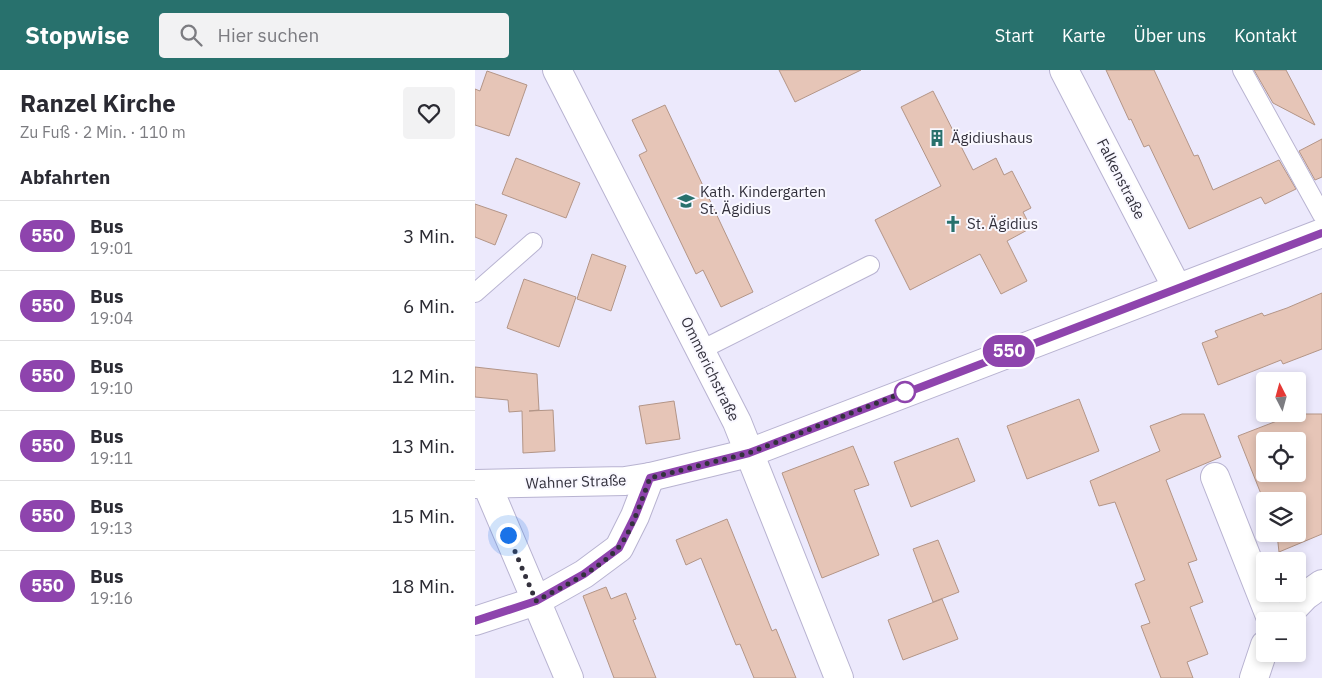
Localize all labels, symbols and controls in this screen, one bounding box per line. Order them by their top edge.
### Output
search box [159,13,509,58]
text: Stopwise [25,19,129,51]
icon: search [177,21,205,49]
text: Hier suchen [217,23,319,47]
text: Start [995,24,1034,47]
text: Karte [1062,24,1106,47]
text: Über uns [1134,24,1206,47]
text: Kontakt [1234,24,1297,47]
text: Ranzel Kirche [20,87,176,119]
button: heart [403,87,455,139]
text: Zu Fuß · 2 Min. · 110 m [20,122,186,142]
building icon: Ägidiushaus [927,128,947,148]
place label: Ägidiushaus [951,128,1033,147]
street label: Falkenstraße [1093,135,1150,222]
text: Abfahrten [20,165,110,189]
place label: Kath. Kindergarten St. Ägidius [700,182,826,218]
school or university icon: Kath. Kindergarten St. Ägidius [676,191,696,211]
text: Bus [90,214,124,238]
church icon: St. Ägidius [943,214,963,234]
place label: St. Ägidius [967,214,1038,233]
text: 550 [31,224,64,247]
text: 3 Min. [403,224,455,248]
text: 19:01 [90,238,133,258]
text: Bus [90,284,124,308]
text: 550 [31,294,64,317]
text: 6 Min. [403,294,455,318]
text: 19:04 [90,308,133,328]
street label: Ommerichstraße [677,313,744,424]
line badge: 550 [980,335,1038,367]
text: 550 [993,339,1025,362]
text: Bus [90,354,124,378]
text: 550 [31,364,64,387]
text: 12 Min. [392,364,455,388]
north arrow [1256,372,1306,422]
map controls [1256,372,1306,662]
text: 19:10 [90,378,133,398]
unlabelled marker [894,381,916,403]
text: Bus [90,424,124,448]
button: locate [1256,432,1306,482]
text: 550 [31,434,64,457]
text: 13 Min. [392,434,455,458]
text: 19:11 [90,448,133,468]
street label: Wahner Straße [525,470,627,493]
button: layers [1256,492,1306,542]
text: Bus [90,494,124,518]
text: 550 [31,504,64,527]
text: 15 Min. [392,504,455,528]
text: 19:13 [90,518,133,538]
your location [496,523,521,548]
button: + [1256,552,1306,602]
text: Bus [90,564,124,588]
text: 550 [31,574,64,597]
text: 18 Min. [392,574,455,598]
text: 19:16 [90,588,133,608]
button: − [1256,612,1306,662]

